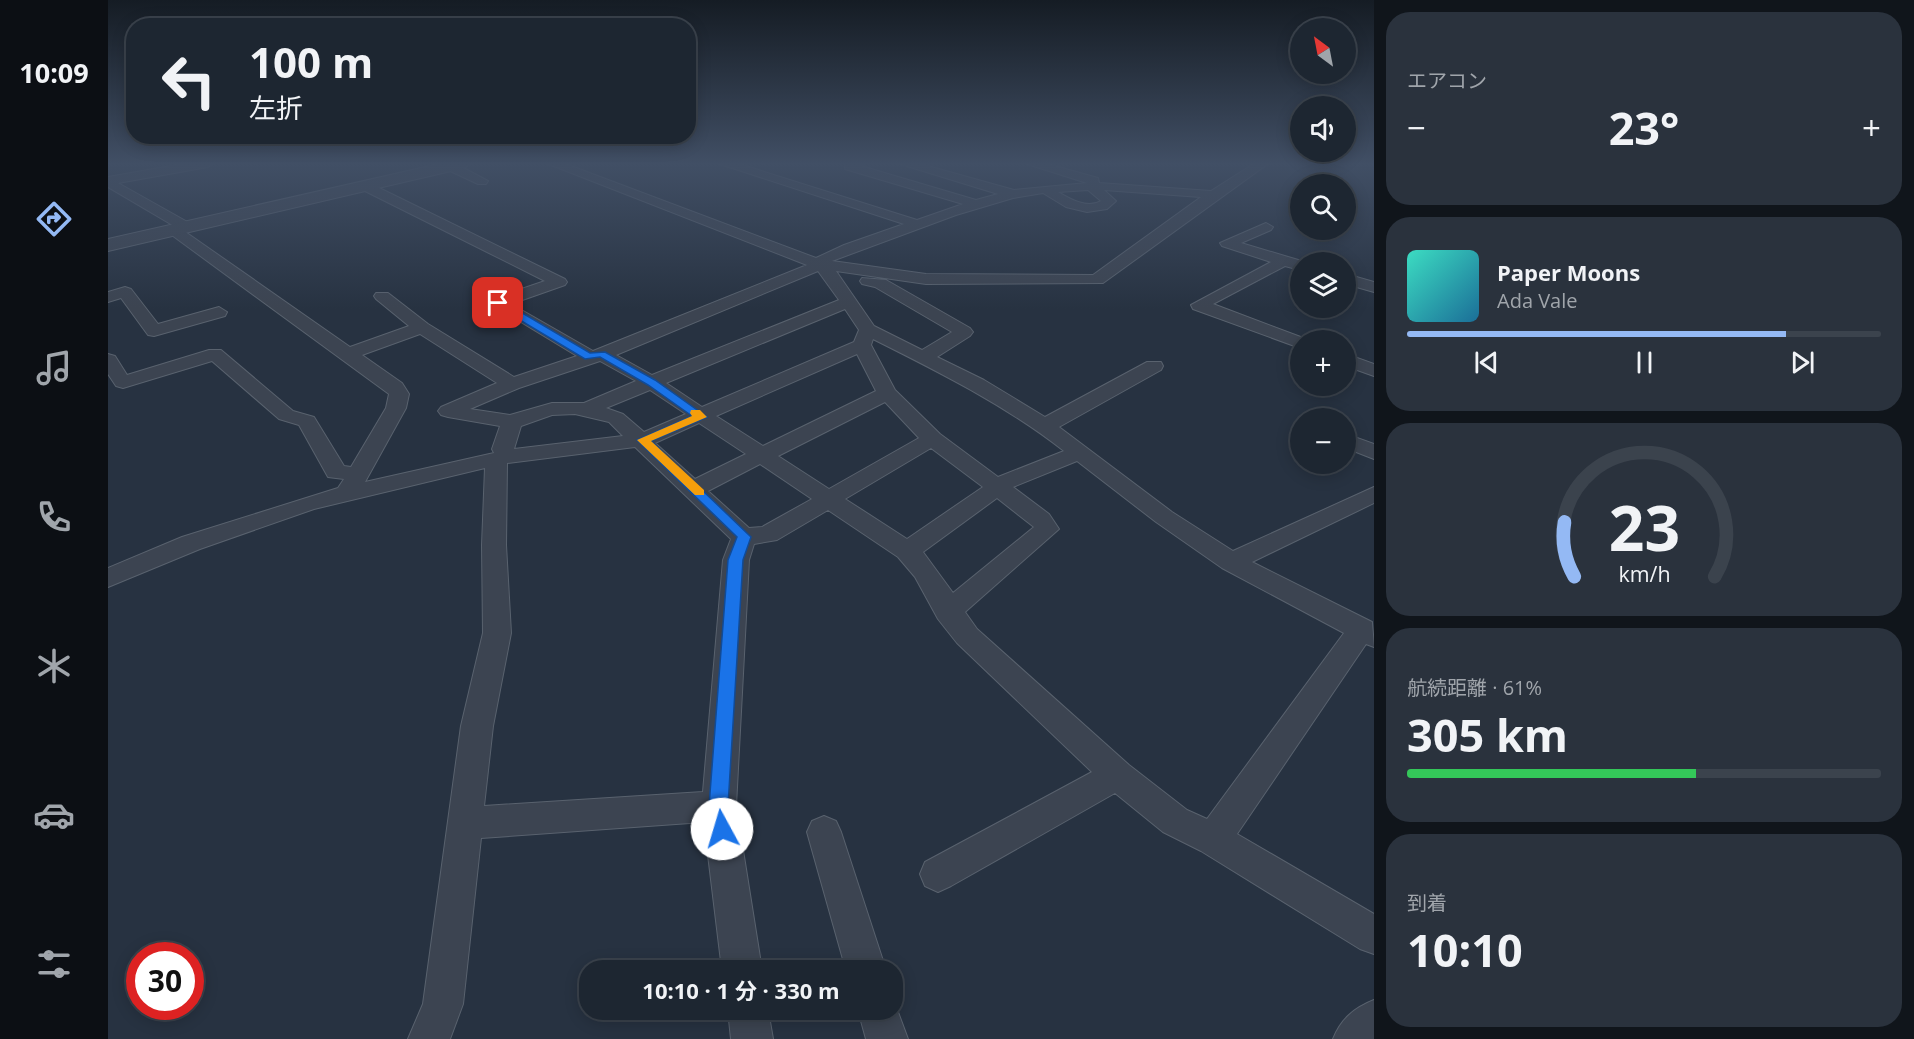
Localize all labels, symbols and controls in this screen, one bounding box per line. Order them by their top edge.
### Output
north arrow [1290,18,1356,84]
map controls [1290,18,1356,474]
text: 100 m [249,33,373,90]
icon: left [150,42,228,120]
text: 10:09 [19,54,89,91]
text: エアコン [1407,67,1487,94]
text: 左折 [249,89,303,126]
button: sound [1290,96,1356,162]
text: 23° [1609,97,1679,158]
text: − [1407,105,1426,150]
text: + [1862,105,1881,150]
button: search [1290,174,1356,240]
icon: directions [33,198,75,240]
button: layers [1290,252,1356,318]
text: Paper Moons [1497,257,1640,287]
pin [472,277,523,328]
icon: arrive [481,286,514,319]
text: Ada Vale [1497,287,1578,314]
button: + [1290,330,1356,396]
icon: previous [1470,346,1503,379]
icon: pause [1628,346,1661,379]
icon: next [1786,346,1819,379]
icon: music [33,347,75,389]
button: − [1290,408,1356,474]
text: 23 [1608,484,1680,569]
icon: phone [33,496,75,538]
text: km/h [1618,559,1670,588]
icon: climate [33,645,75,687]
text: 航続距離 · 61% [1407,674,1542,701]
text: 305 km [1407,704,1568,765]
icon: car [33,794,75,836]
position arrow [690,797,754,861]
text: 到着 [1407,889,1447,916]
text: 10:10 [1407,919,1523,980]
speed limit sign: 30 [126,942,204,1020]
icon: filters [33,943,75,985]
text: 10:10 · 1 分 · 330 m [642,975,840,1005]

